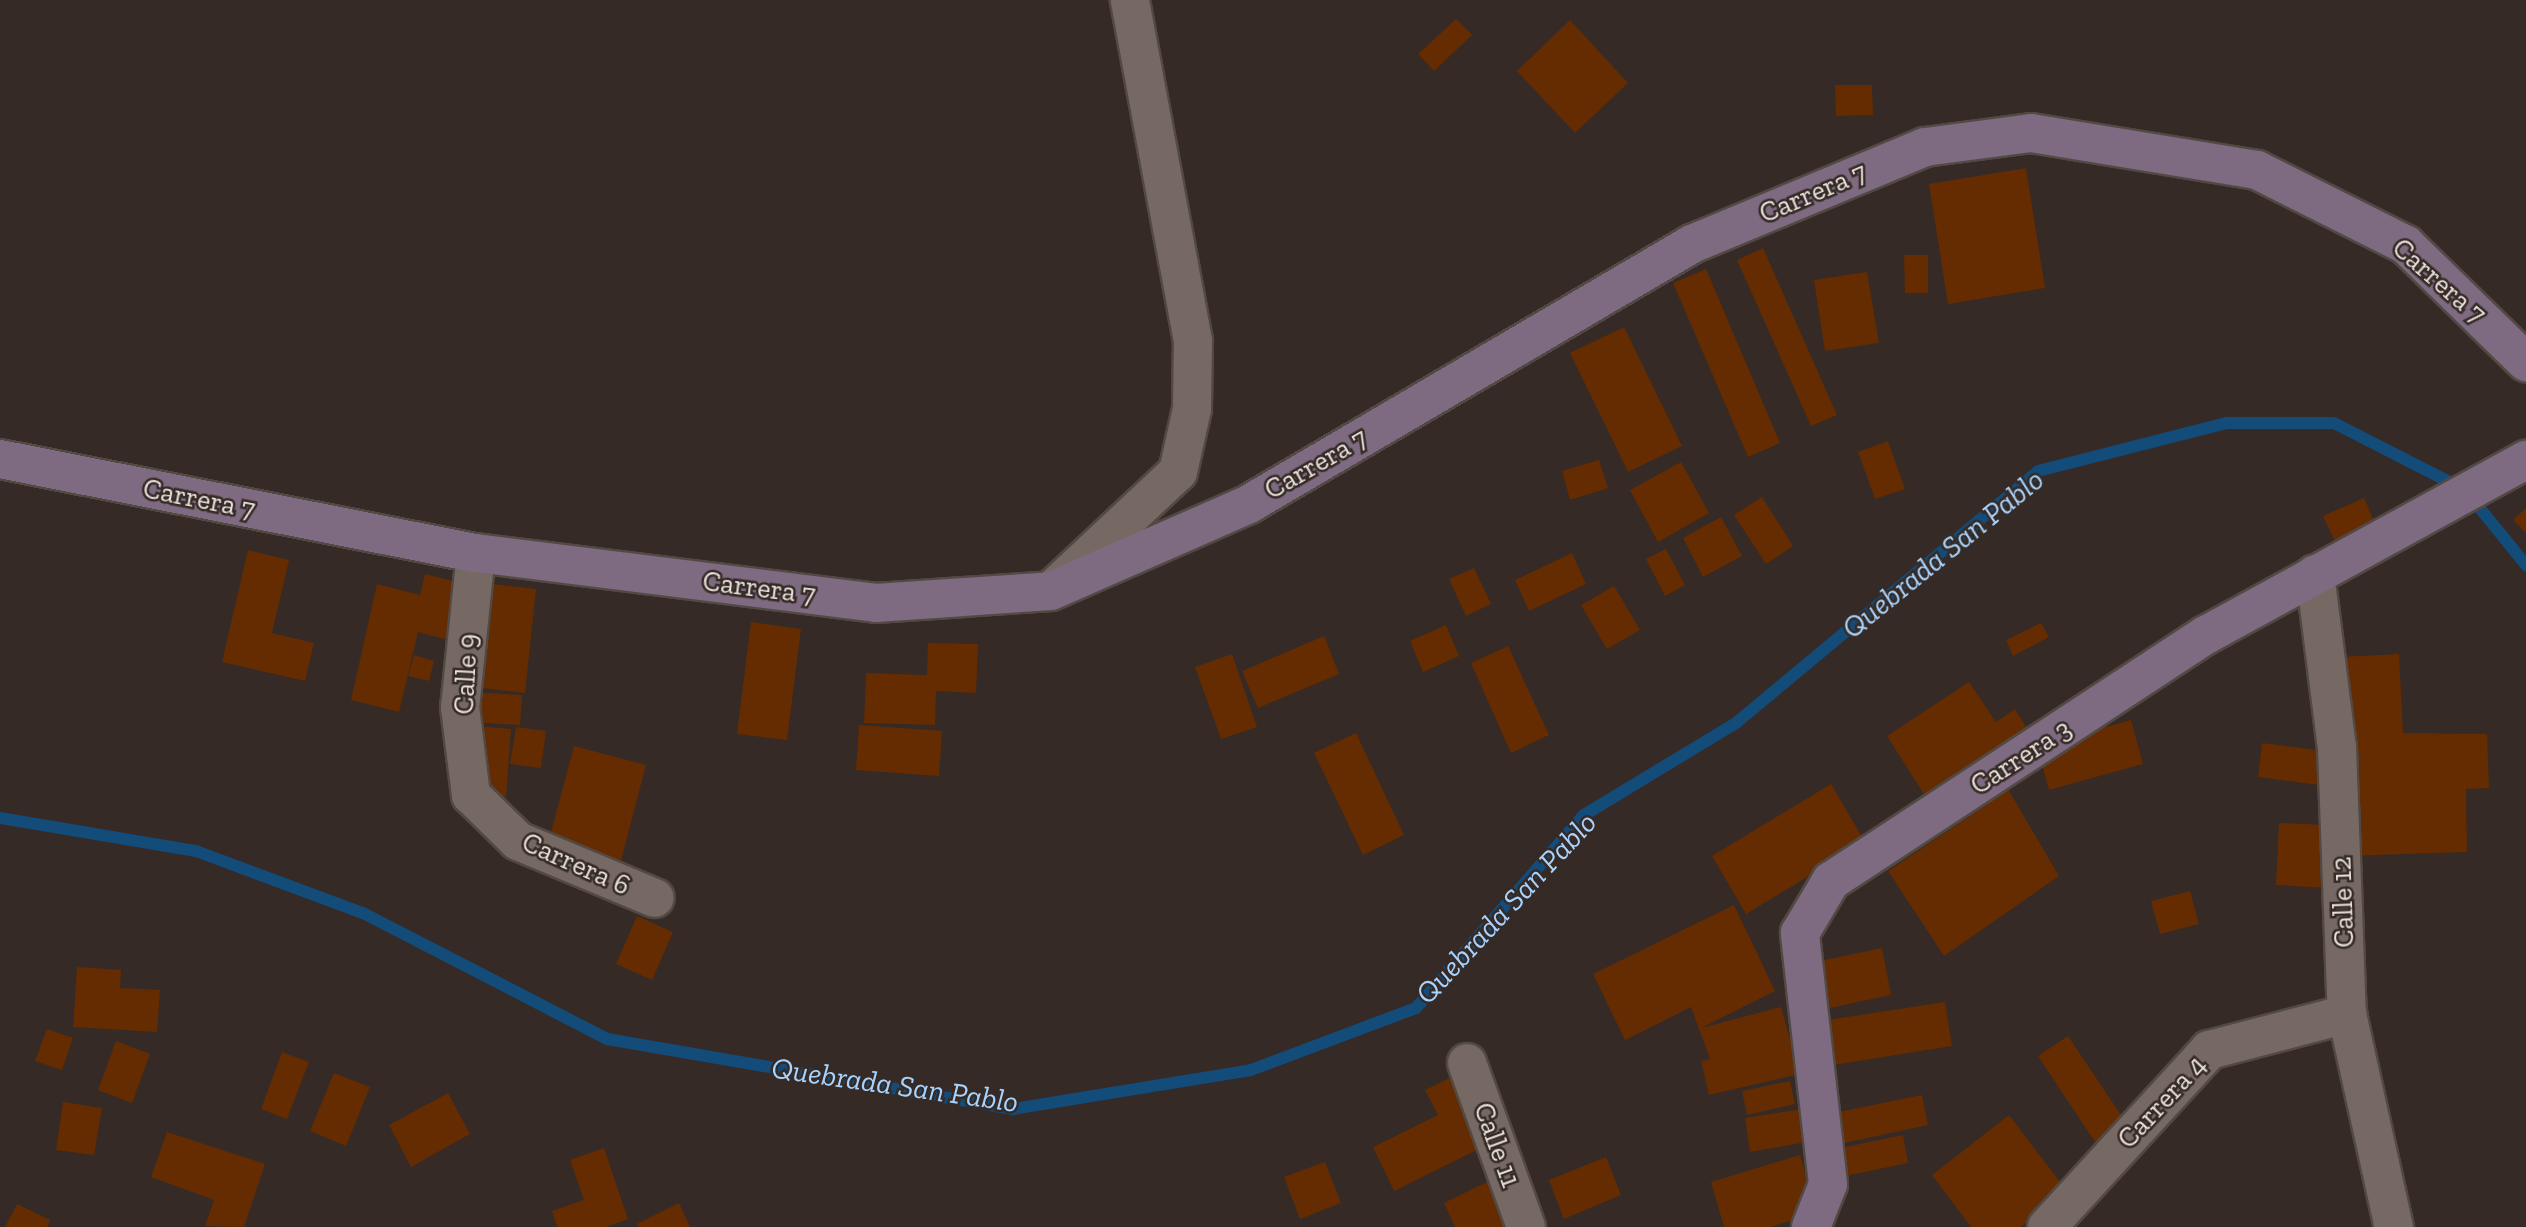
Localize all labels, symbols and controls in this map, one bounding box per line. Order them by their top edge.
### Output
street label: Carrera 7 [1754,155,1872,231]
street label: Carrera 7 [2385,231,2493,331]
street label: Carrera 7 [1259,421,1373,507]
water label: Quebrada San Pablo [1835,462,2051,646]
street label: Carrera 7 [140,472,258,526]
street label: Carrera 7 [701,564,817,612]
street label: Calle 9 [447,633,485,715]
street label: Carrera 3 [1964,712,2078,802]
water label: Quebrada San Pablo [1408,805,1604,1011]
street label: Carrera 6 [517,825,635,903]
street label: Calle 12 [2325,856,2361,948]
street label: Carrera 4 [2110,1048,2214,1156]
water label: Quebrada San Pablo [769,1050,1021,1120]
street label: Calle 11 [1466,1098,1528,1192]

